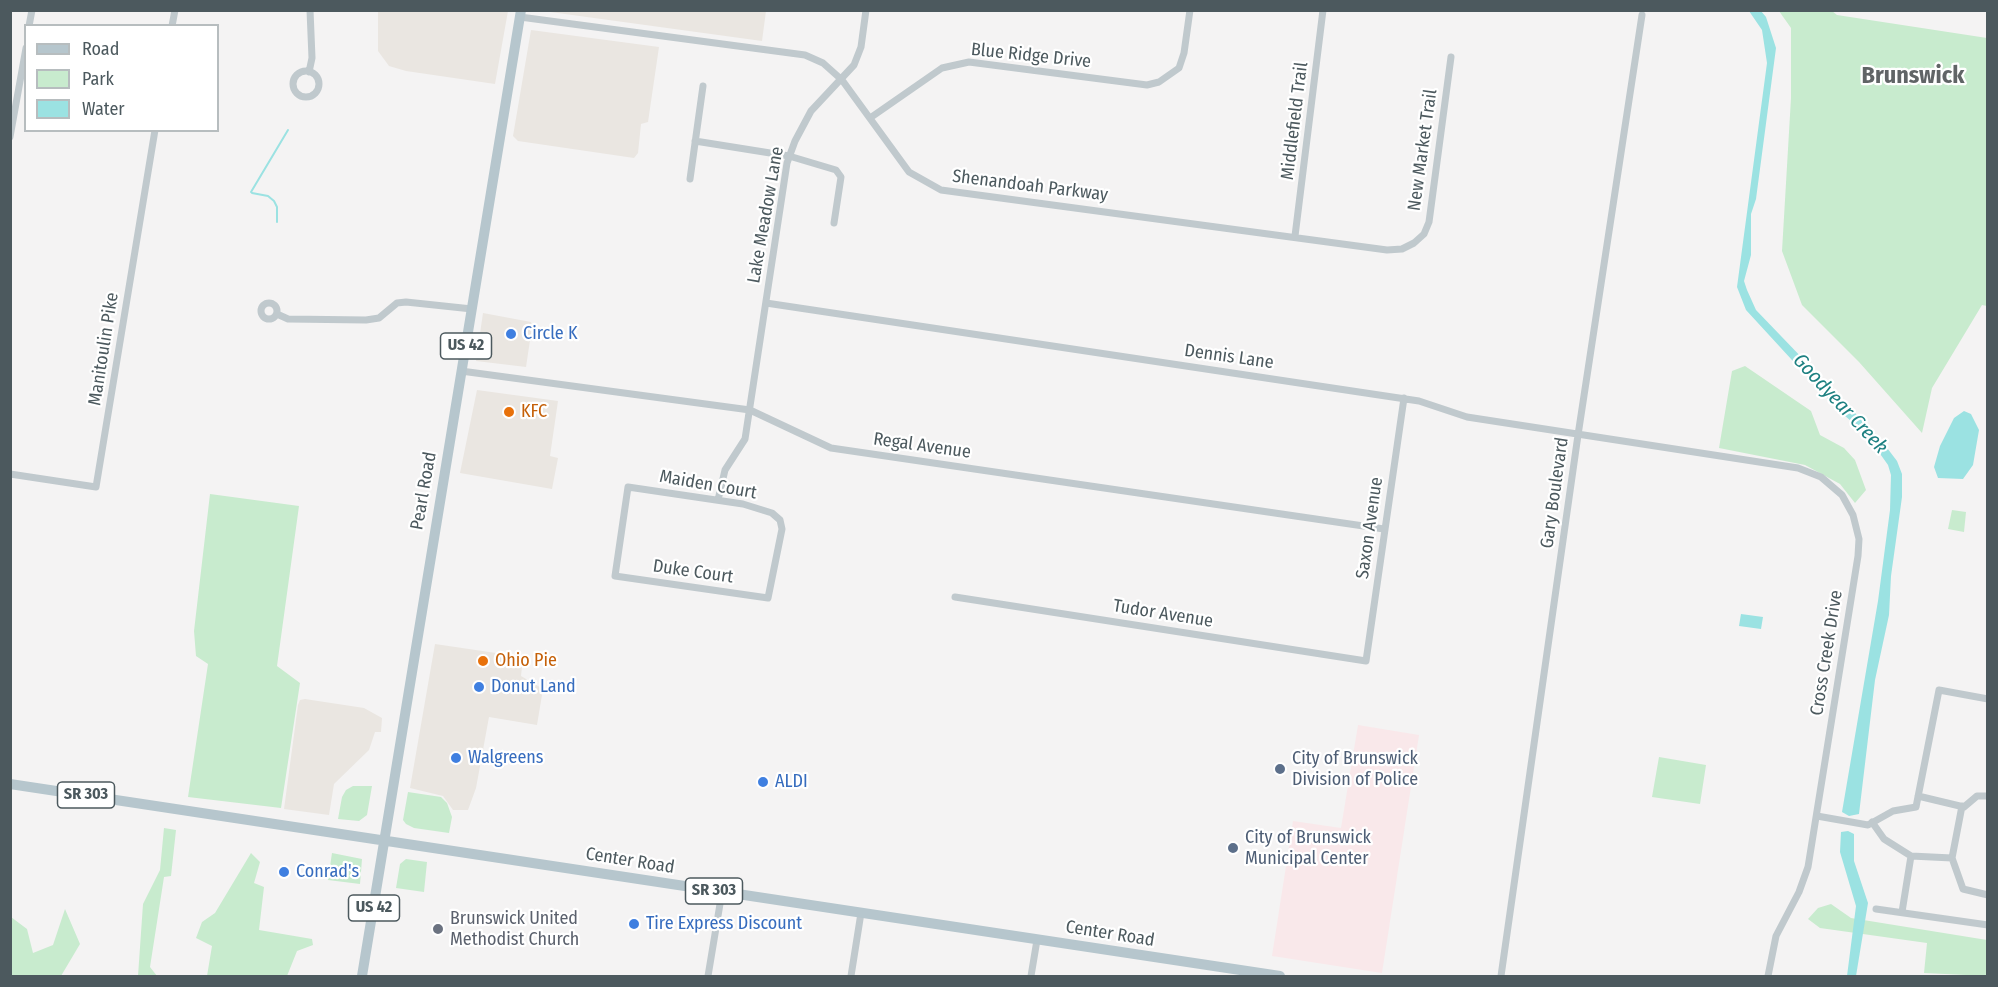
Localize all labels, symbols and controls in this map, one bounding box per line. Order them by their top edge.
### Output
legend [24,24,219,132]
text: Road [82,38,119,60]
street label: Blue Ridge Drive [970,39,1092,73]
street label: Middlefield Trail [1277,61,1313,181]
district label: Brunswick [1862,62,1964,90]
text: Park [82,68,114,90]
street label: New Market Trail [1404,88,1442,212]
text: Water [82,98,125,120]
street label: Lake Meadow Lane [743,145,789,285]
street label: Shenandoah Parkway [951,166,1109,206]
street label: Manitoulin Pike [84,291,124,407]
place label: Circle K [523,323,577,345]
marker: Circle K [504,327,518,341]
road number: US 42 [440,333,492,359]
street label: Dennis Lane [1183,340,1275,374]
water label: Goodyear Creek [1788,349,1892,459]
place label: KFC [521,401,547,423]
marker: KFC [502,405,516,419]
street label: Regal Avenue [872,428,972,464]
street label: Gary Boulevard [1537,436,1573,550]
street label: Pearl Road [407,450,441,532]
street label: Maiden Court [658,466,758,504]
street label: Saxon Avenue [1352,476,1388,580]
street label: Duke Court [651,556,735,588]
street label: Cross Creek Drive [1806,589,1848,717]
street label: Tudor Avenue [1112,595,1214,633]
place label: Ohio Pie [495,650,557,672]
marker: Ohio Pie [476,654,490,668]
place label: Donut Land [491,676,576,698]
marker: Donut Land [472,680,486,694]
place label: Walgreens [468,747,544,769]
place label: City of Brunswick Division of Police [1292,748,1418,790]
marker: Walgreens [449,751,463,765]
marker: City of Brunswick Division of Police [1273,762,1287,776]
place label: ALDI [775,771,808,793]
marker: ALDI [756,775,770,789]
road number: SR 303 [58,782,115,808]
place label: City of Brunswick Municipal Center [1245,827,1371,870]
marker: City of Brunswick Municipal Center [1226,841,1240,855]
street label: Center Road [584,843,676,879]
place label: Conrad's [296,861,359,883]
marker: Conrad's [277,865,291,879]
road number: SR 303 [686,878,742,904]
road number: US 42 [348,895,400,921]
place label: Brunswick United Methodist Church [450,908,579,950]
place label: Tire Express Discount [646,913,802,935]
street label: Center Road [1064,916,1156,952]
marker: Tire Express Discount [627,917,641,931]
marker: Brunswick United Methodist Church [431,922,445,936]

